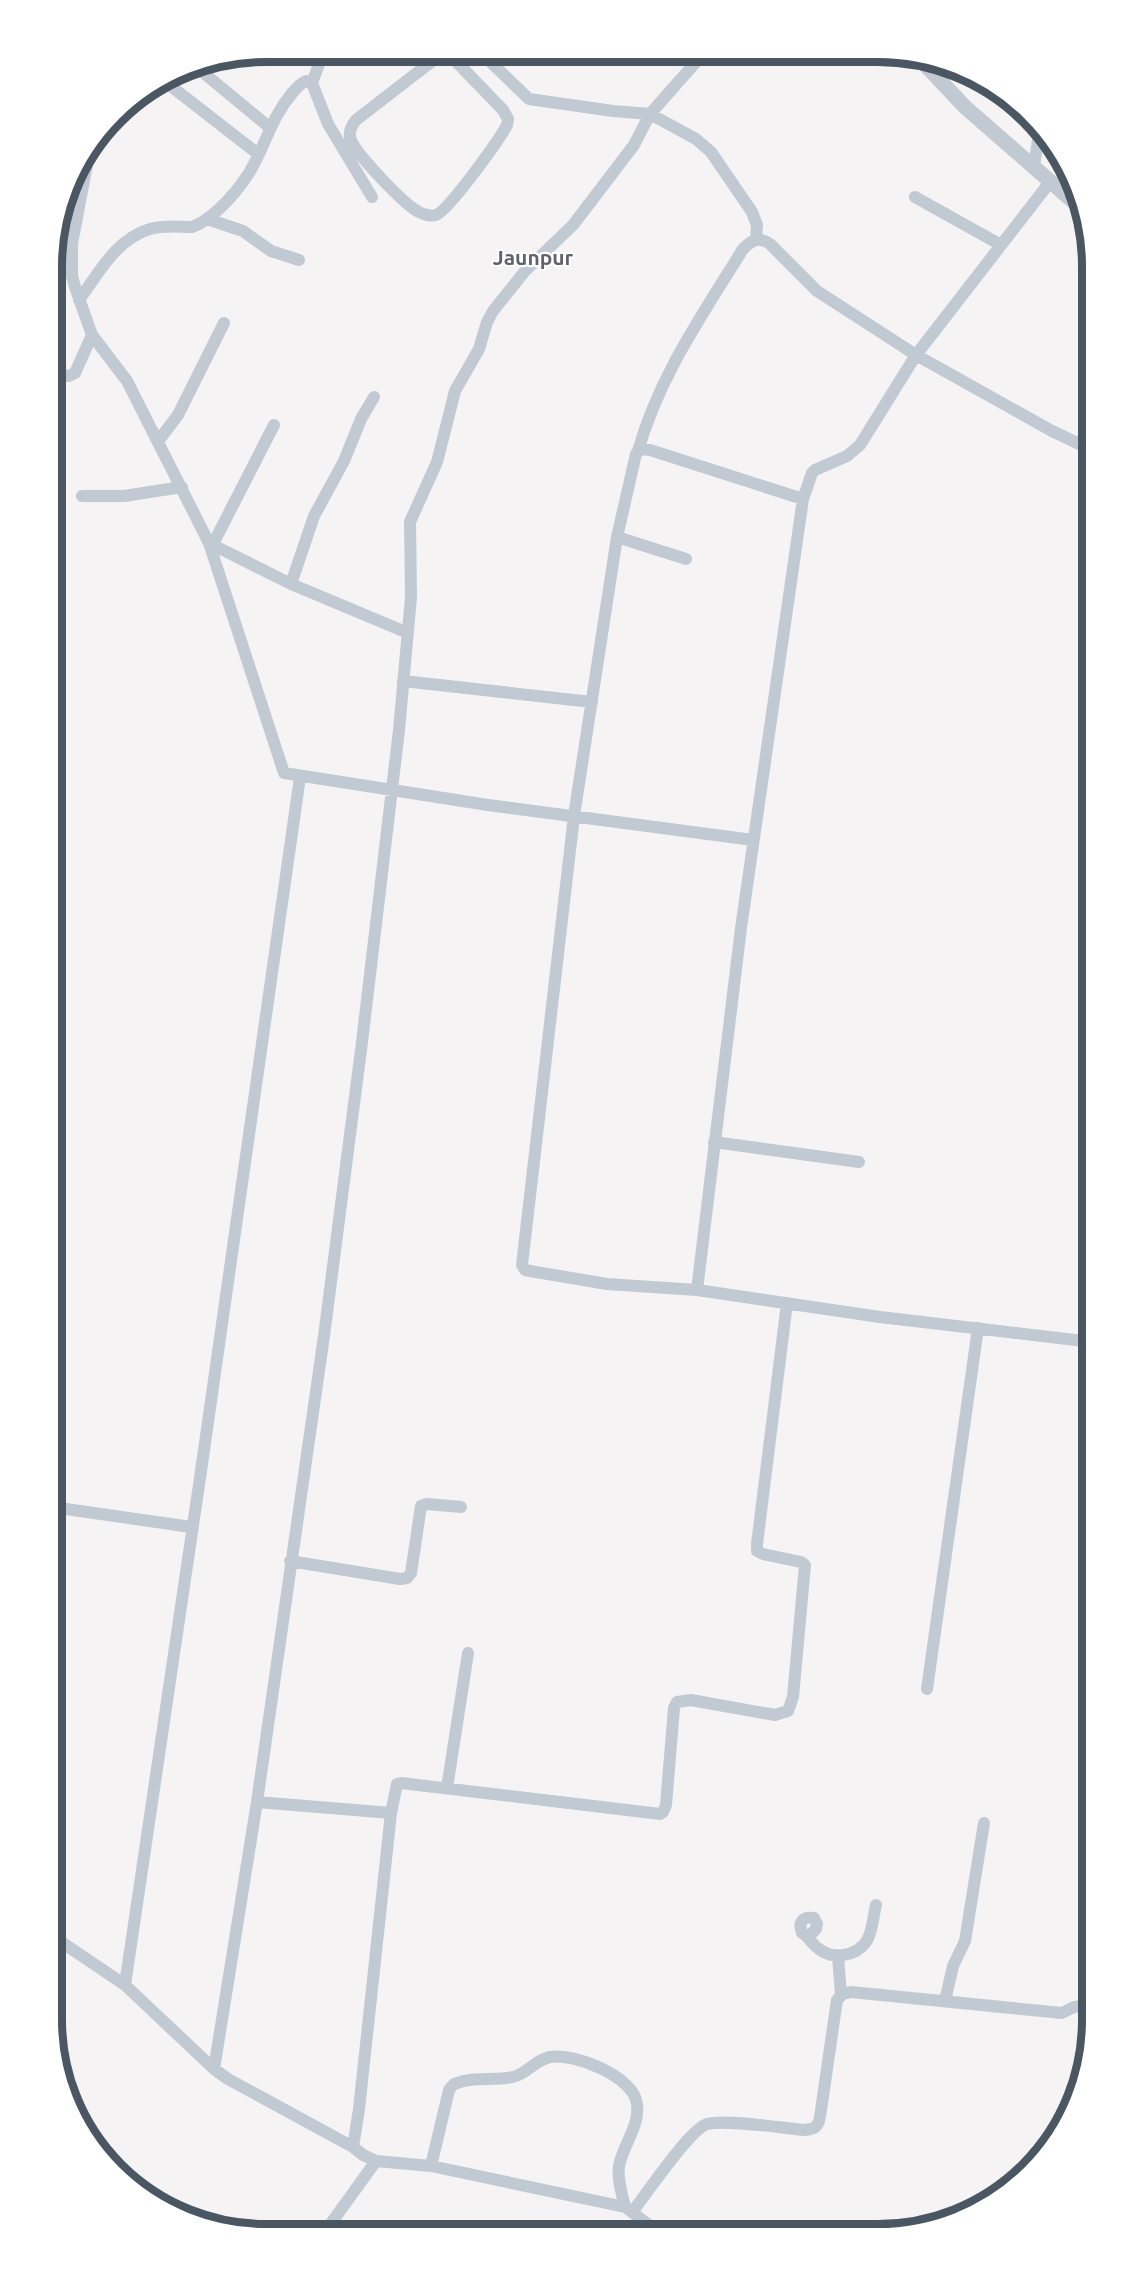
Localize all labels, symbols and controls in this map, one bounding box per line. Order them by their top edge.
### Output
district label: Jaunpur [493,245,574,269]

